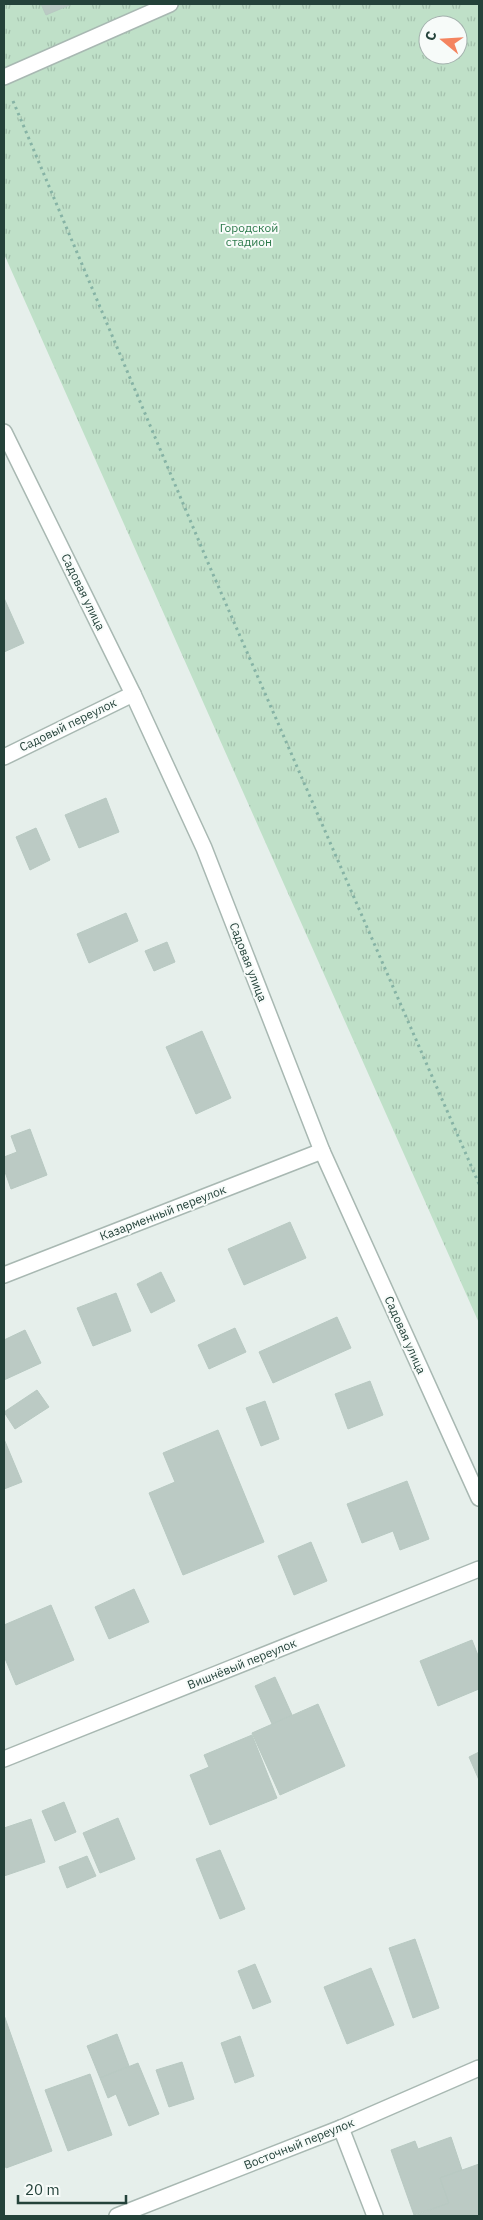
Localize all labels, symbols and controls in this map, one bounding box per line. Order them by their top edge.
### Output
north arrow [418,15,468,65]
text: С [421,29,441,43]
park label: Городской стадион [220,220,278,249]
street label: Садовая улица [58,551,109,633]
street label: Садовый переулок [17,694,119,755]
street label: Садовая улица [226,920,271,1004]
street label: Казарменный переулок [98,1181,228,1244]
street label: Садовая улица [382,1294,430,1377]
street label: Вишнёвый переулок [185,1635,299,1692]
street label: Восточный переулок [241,2114,357,2173]
scale bar [18,2172,125,2204]
text: 20 m [25,2180,60,2199]

